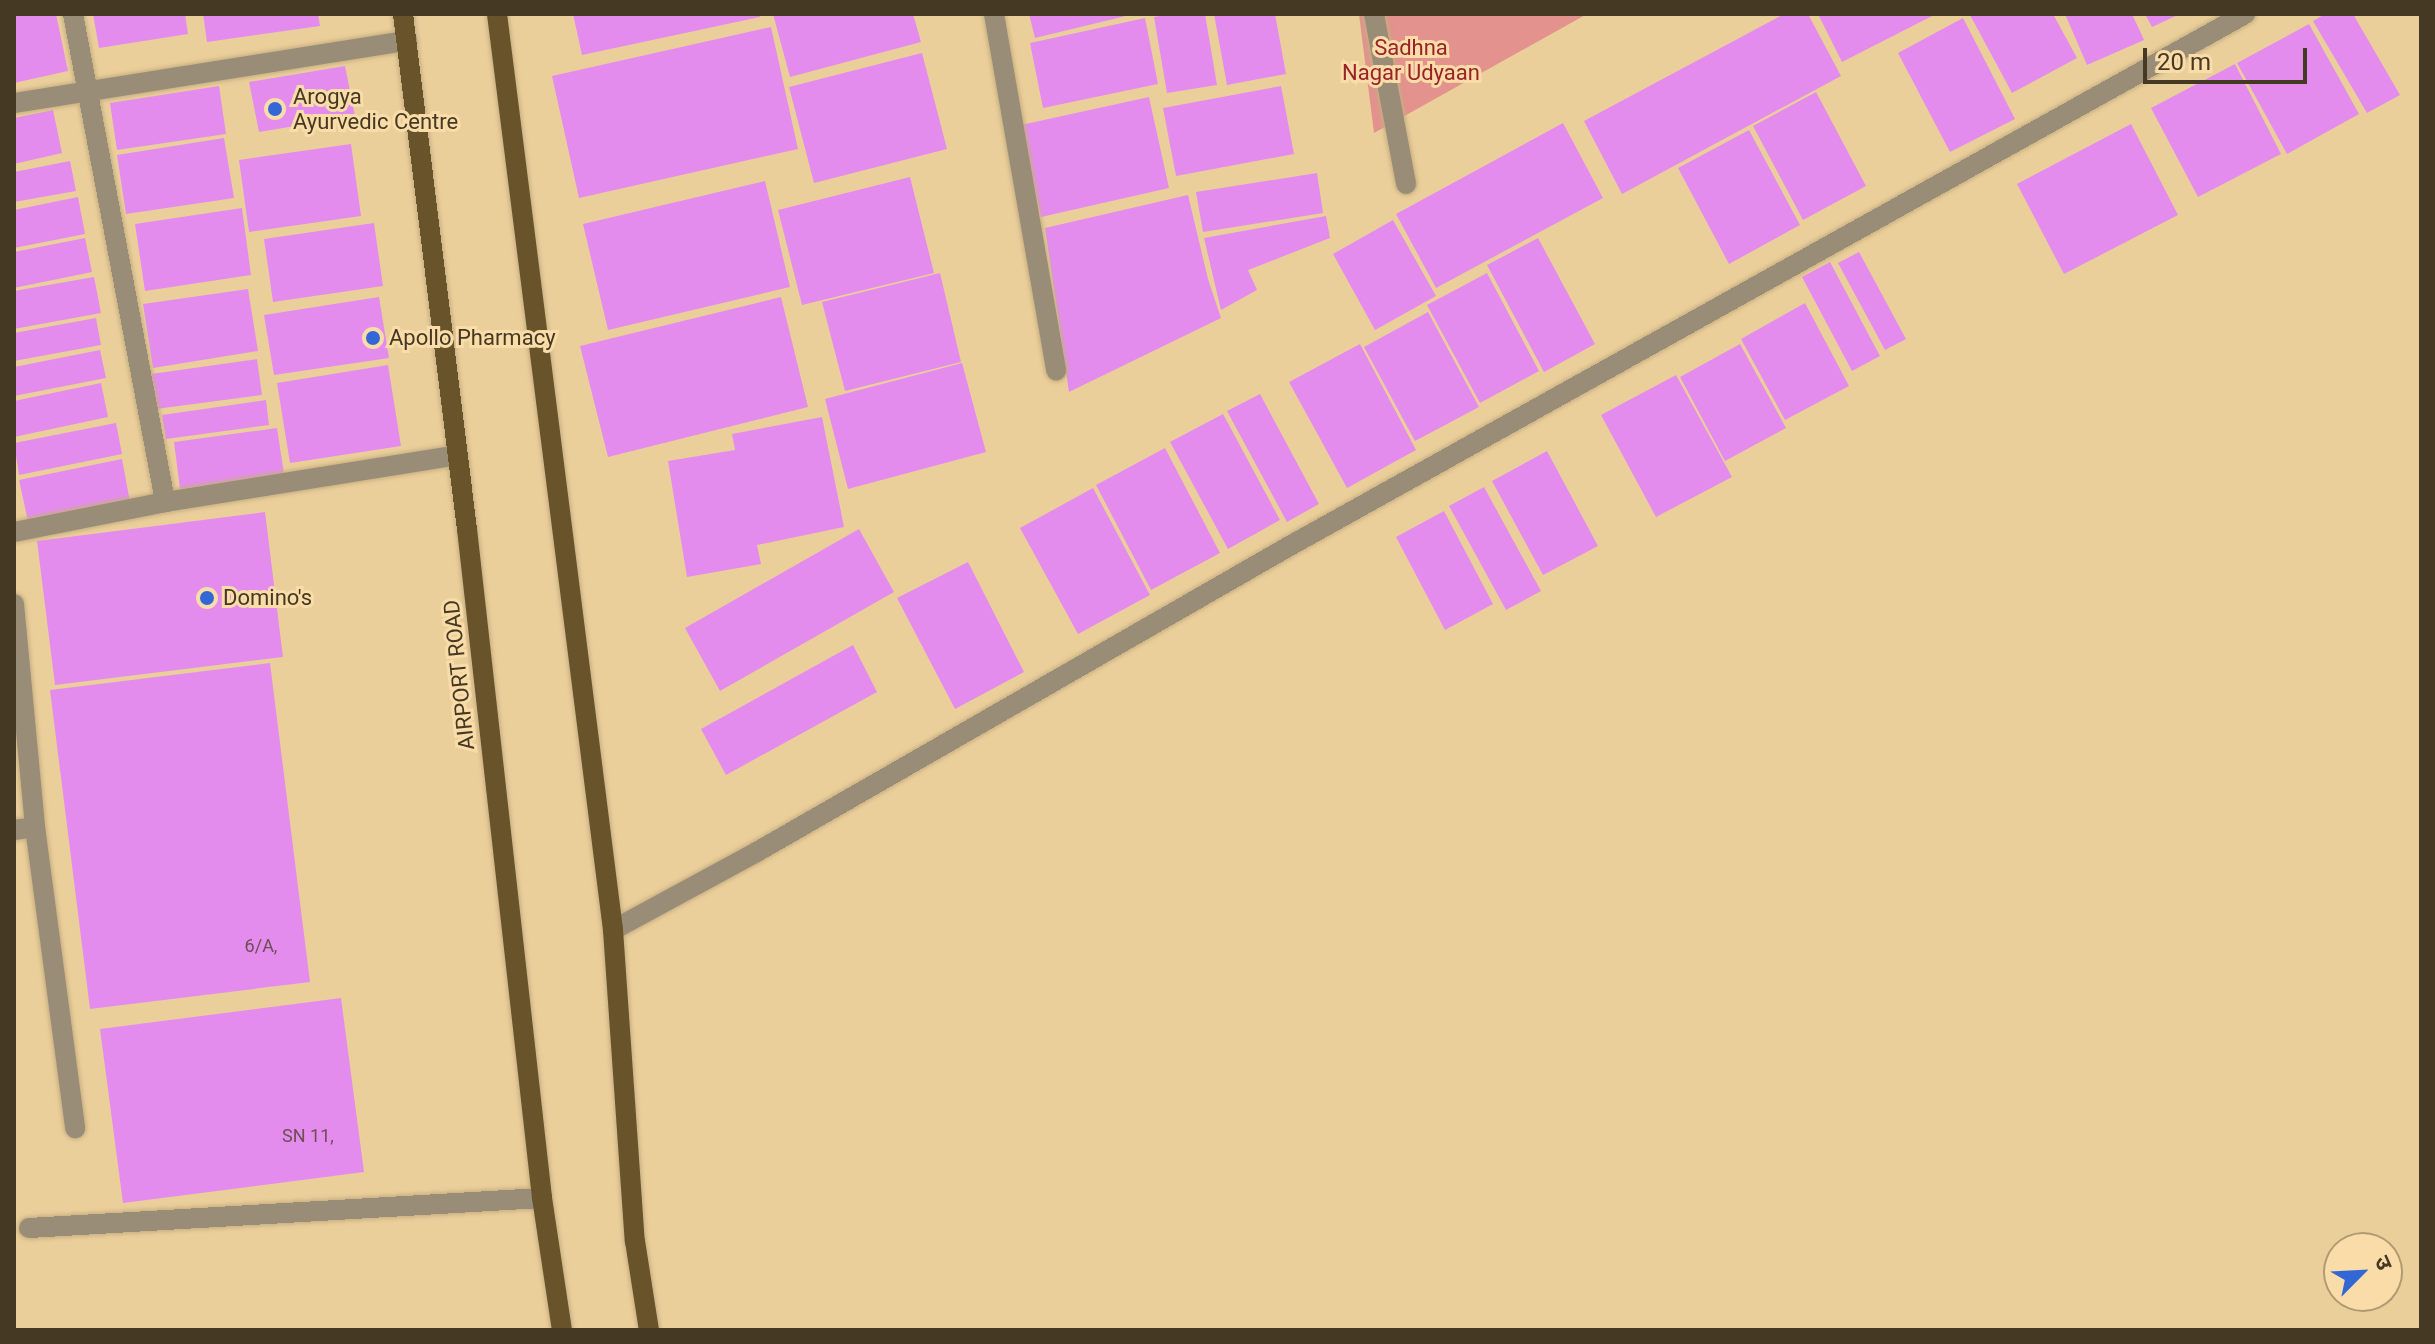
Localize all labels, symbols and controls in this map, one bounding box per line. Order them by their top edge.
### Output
scale bar [2147,32,2311,82]
park label: Sadhna Nagar Udyaan [1342,34,1480,86]
text: 20 m [2157,48,2211,76]
place label: Arogya Ayurvedic Centre [293,83,458,134]
marker: Arogya Ayurvedic Centre [264,98,286,120]
place label: Apollo Pharmacy [389,325,556,351]
marker: Apollo Pharmacy [364,329,382,347]
place label: Domino's [223,585,312,611]
marker: Domino's [198,589,216,607]
street label: AIRPORT ROAD [438,598,480,752]
house number: 6/A, [245,935,277,957]
house number: SN 11, [282,1125,334,1147]
north arrow [2323,1232,2403,1312]
text: उ [2370,1252,2398,1274]

